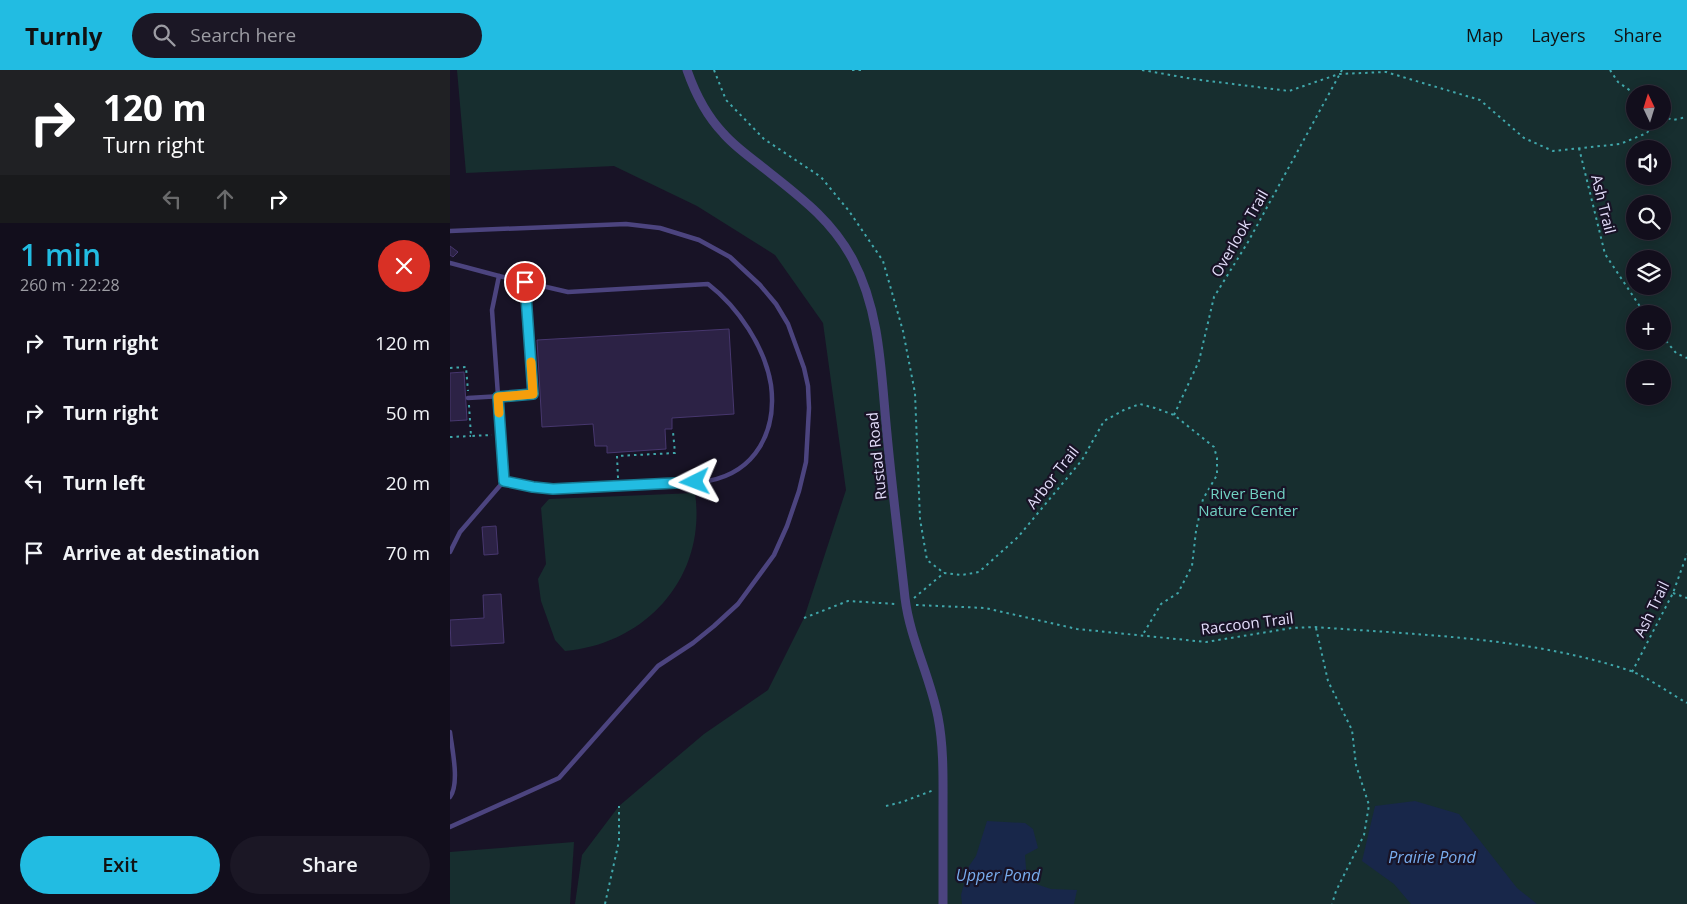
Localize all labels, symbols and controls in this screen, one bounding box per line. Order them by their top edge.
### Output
search box [132,13,482,58]
text: Turnly [25,19,102,52]
icon: search [150,21,178,49]
text: Search here [190,22,296,48]
text: Map [1466,23,1503,47]
text: Layers [1531,23,1586,47]
text: Share [1614,23,1662,47]
text: 120 m [103,84,207,131]
north arrow [1626,85,1671,130]
map controls [1626,85,1671,405]
icon: right [20,90,85,155]
text: Turn right [103,129,205,159]
button: sound [1626,140,1671,185]
street label: Ash Trail [1587,172,1621,236]
icon: left [158,185,186,213]
icon: ahead [211,185,239,213]
icon: right [264,185,292,213]
street label: Overlook Trail [1206,186,1272,280]
button: search [1626,195,1671,240]
text: 1 min [20,234,101,275]
button: close [378,240,430,292]
button: layers [1626,250,1671,295]
pin [504,261,546,303]
icon: arrive [511,268,539,296]
text: 260 m · 22:28 [20,274,120,296]
button: + [1626,305,1671,350]
icon: right [20,329,48,357]
text: Turn right [63,330,158,356]
text: 120 m [375,330,430,356]
button: − [1626,360,1671,405]
icon: right [20,399,48,427]
text: Turn right [63,400,158,426]
text: 50 m [386,400,430,426]
street label: Rustad Road [861,411,891,501]
street label: Arbor Trail [1021,442,1083,512]
position arrow [668,455,720,507]
icon: left [20,469,48,497]
text: Turn left [63,470,145,496]
text: 20 m [386,470,430,496]
park label: River Bend Nature Center [1198,483,1298,520]
icon: arrive [20,539,48,567]
text: Arrive at destination [63,540,260,566]
text: 70 m [386,540,430,566]
street label: Ash Trail [1629,578,1673,640]
street label: Raccoon Trail [1199,607,1295,639]
button: Exit [20,836,220,894]
button: Share [230,836,430,894]
water label: Prairie Pond [1388,846,1476,868]
water label: Upper Pond [956,864,1041,886]

